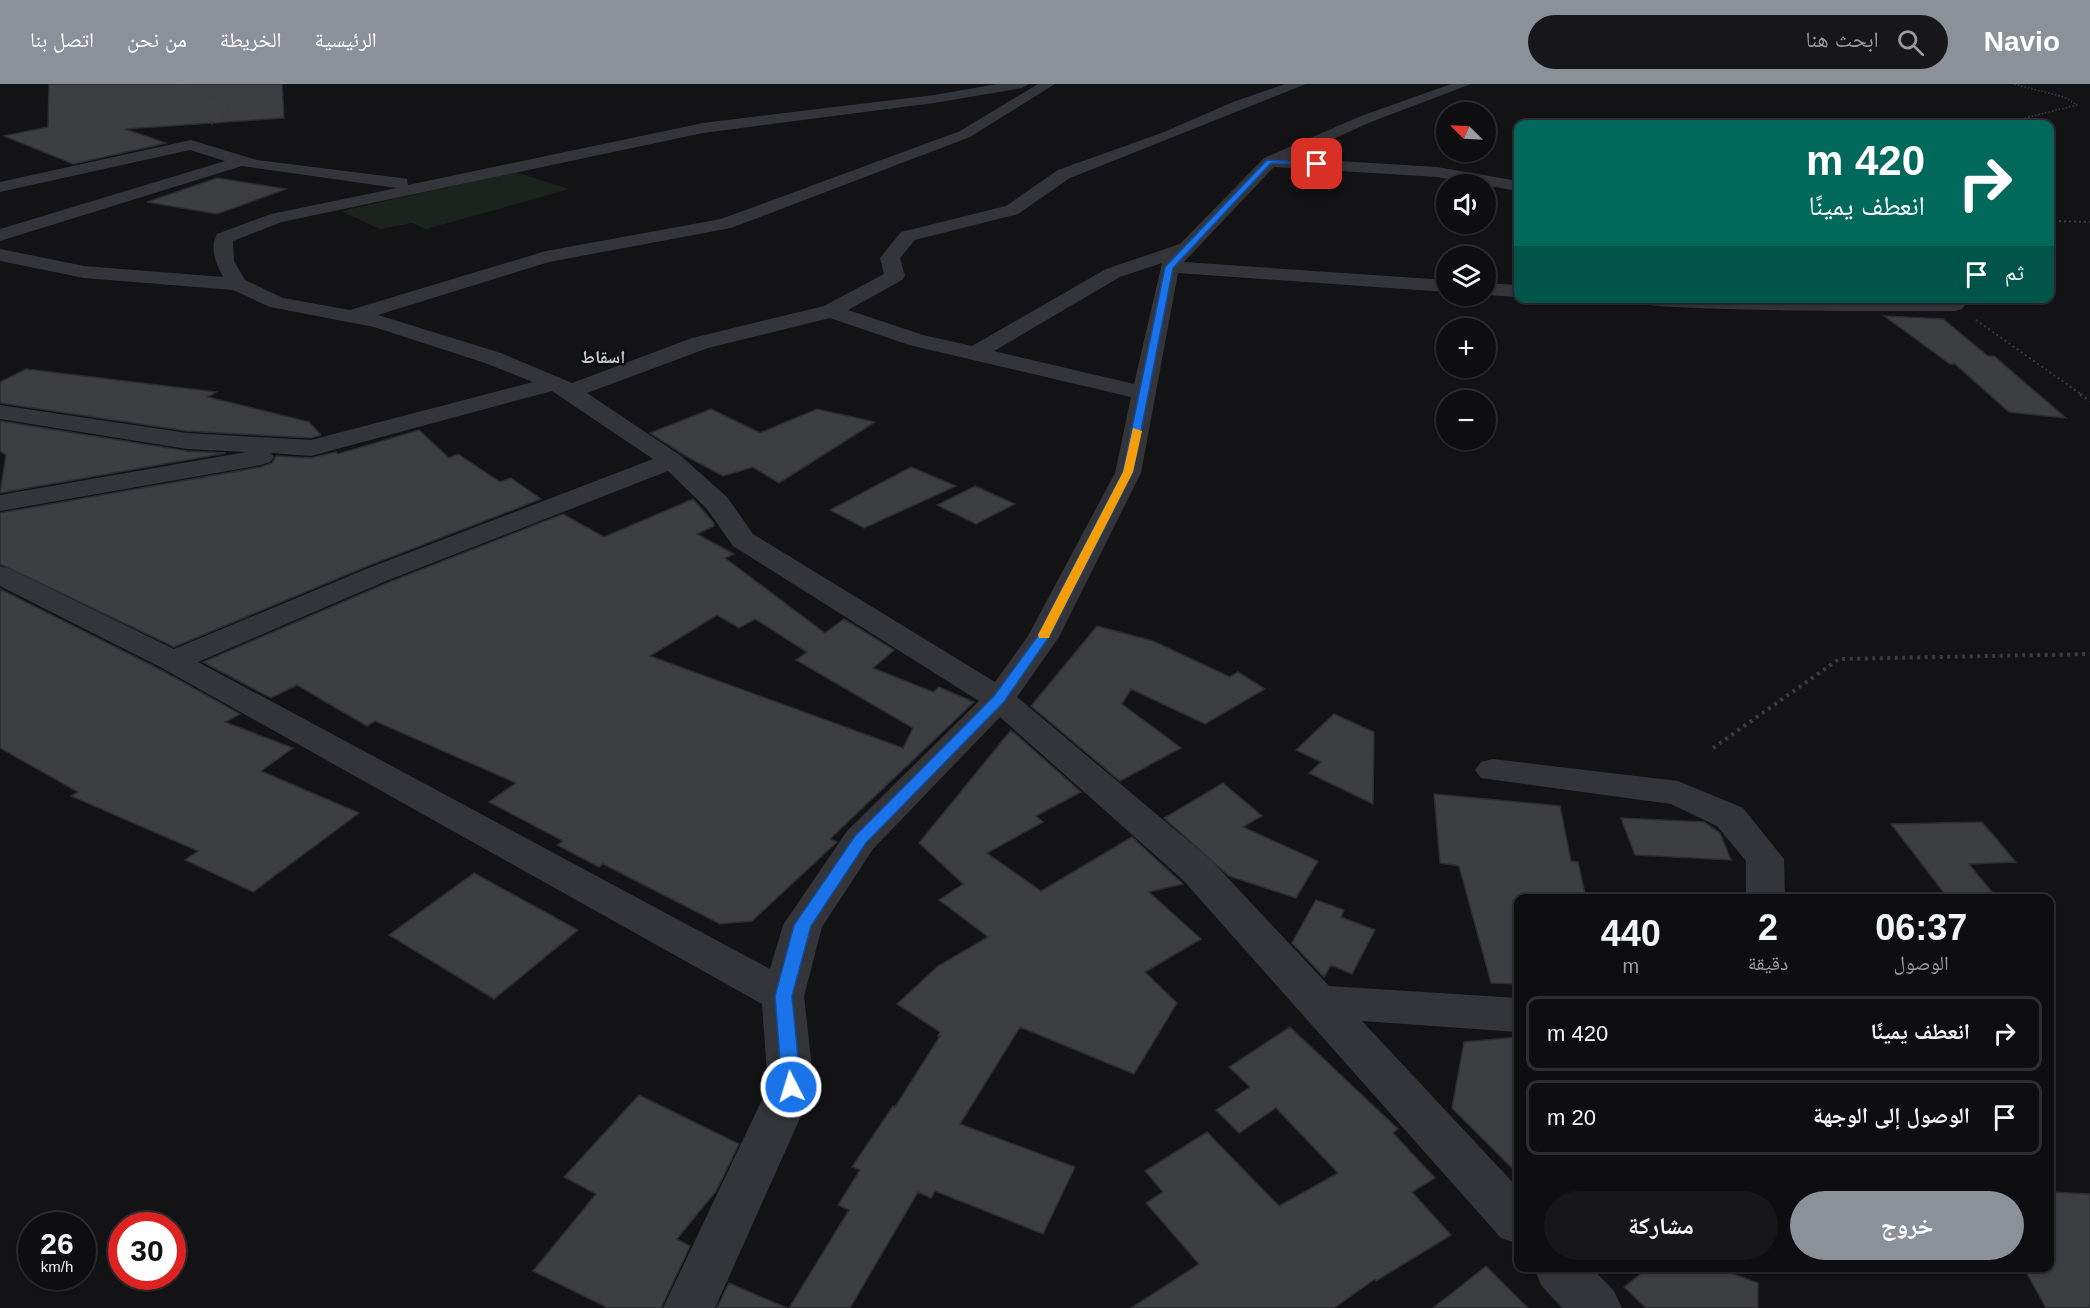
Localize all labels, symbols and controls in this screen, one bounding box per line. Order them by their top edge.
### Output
search box [1528,15,1948,69]
icon: search [1894,26,1927,59]
text: Navio [1984,26,2060,57]
text: ابحث هنا [1806,27,1879,52]
text: اتصل بنا [30,28,94,51]
text: من نحن [127,28,187,51]
text: الخريطة [220,28,282,51]
text: الرئيسية [315,28,377,51]
north arrow [1436,102,1496,162]
map controls [1436,102,1496,450]
text: 420 m [1806,137,1925,184]
pin [1291,138,1342,189]
icon: right [1946,144,2024,222]
icon: arrive [1300,147,1333,180]
button: sound [1436,174,1496,234]
text: انعطف يمينًا [1809,191,1925,221]
button: layers [1436,246,1496,306]
icon: arrive [1960,258,1993,291]
text: ثم [2005,260,2024,285]
button: + [1436,318,1496,378]
district label: اسقاط [581,347,625,367]
button: − [1436,390,1496,450]
text: 2 [1758,907,1778,948]
text: 06:37 [1875,907,1967,948]
text: 440 [1601,913,1661,954]
text: دقيقة [1748,952,1788,974]
text: الوصول [1894,952,1949,974]
text: m [1623,955,1639,977]
icon: right [1988,1017,2021,1050]
text: انعطف يمينًا [1871,1019,1970,1044]
text: 420 m [1547,1021,1608,1046]
position arrow [759,1055,823,1119]
icon: arrive [1988,1101,2021,1134]
text: الوصول إلى الوجهة [1813,1103,1970,1128]
text: 20 m [1547,1105,1596,1130]
button: مشاركة [1544,1191,1778,1260]
button: خروج [1790,1191,2024,1260]
speed limit sign: 30 [108,1212,186,1290]
text: 26 [40,1227,74,1260]
text: km/h [41,1258,73,1275]

